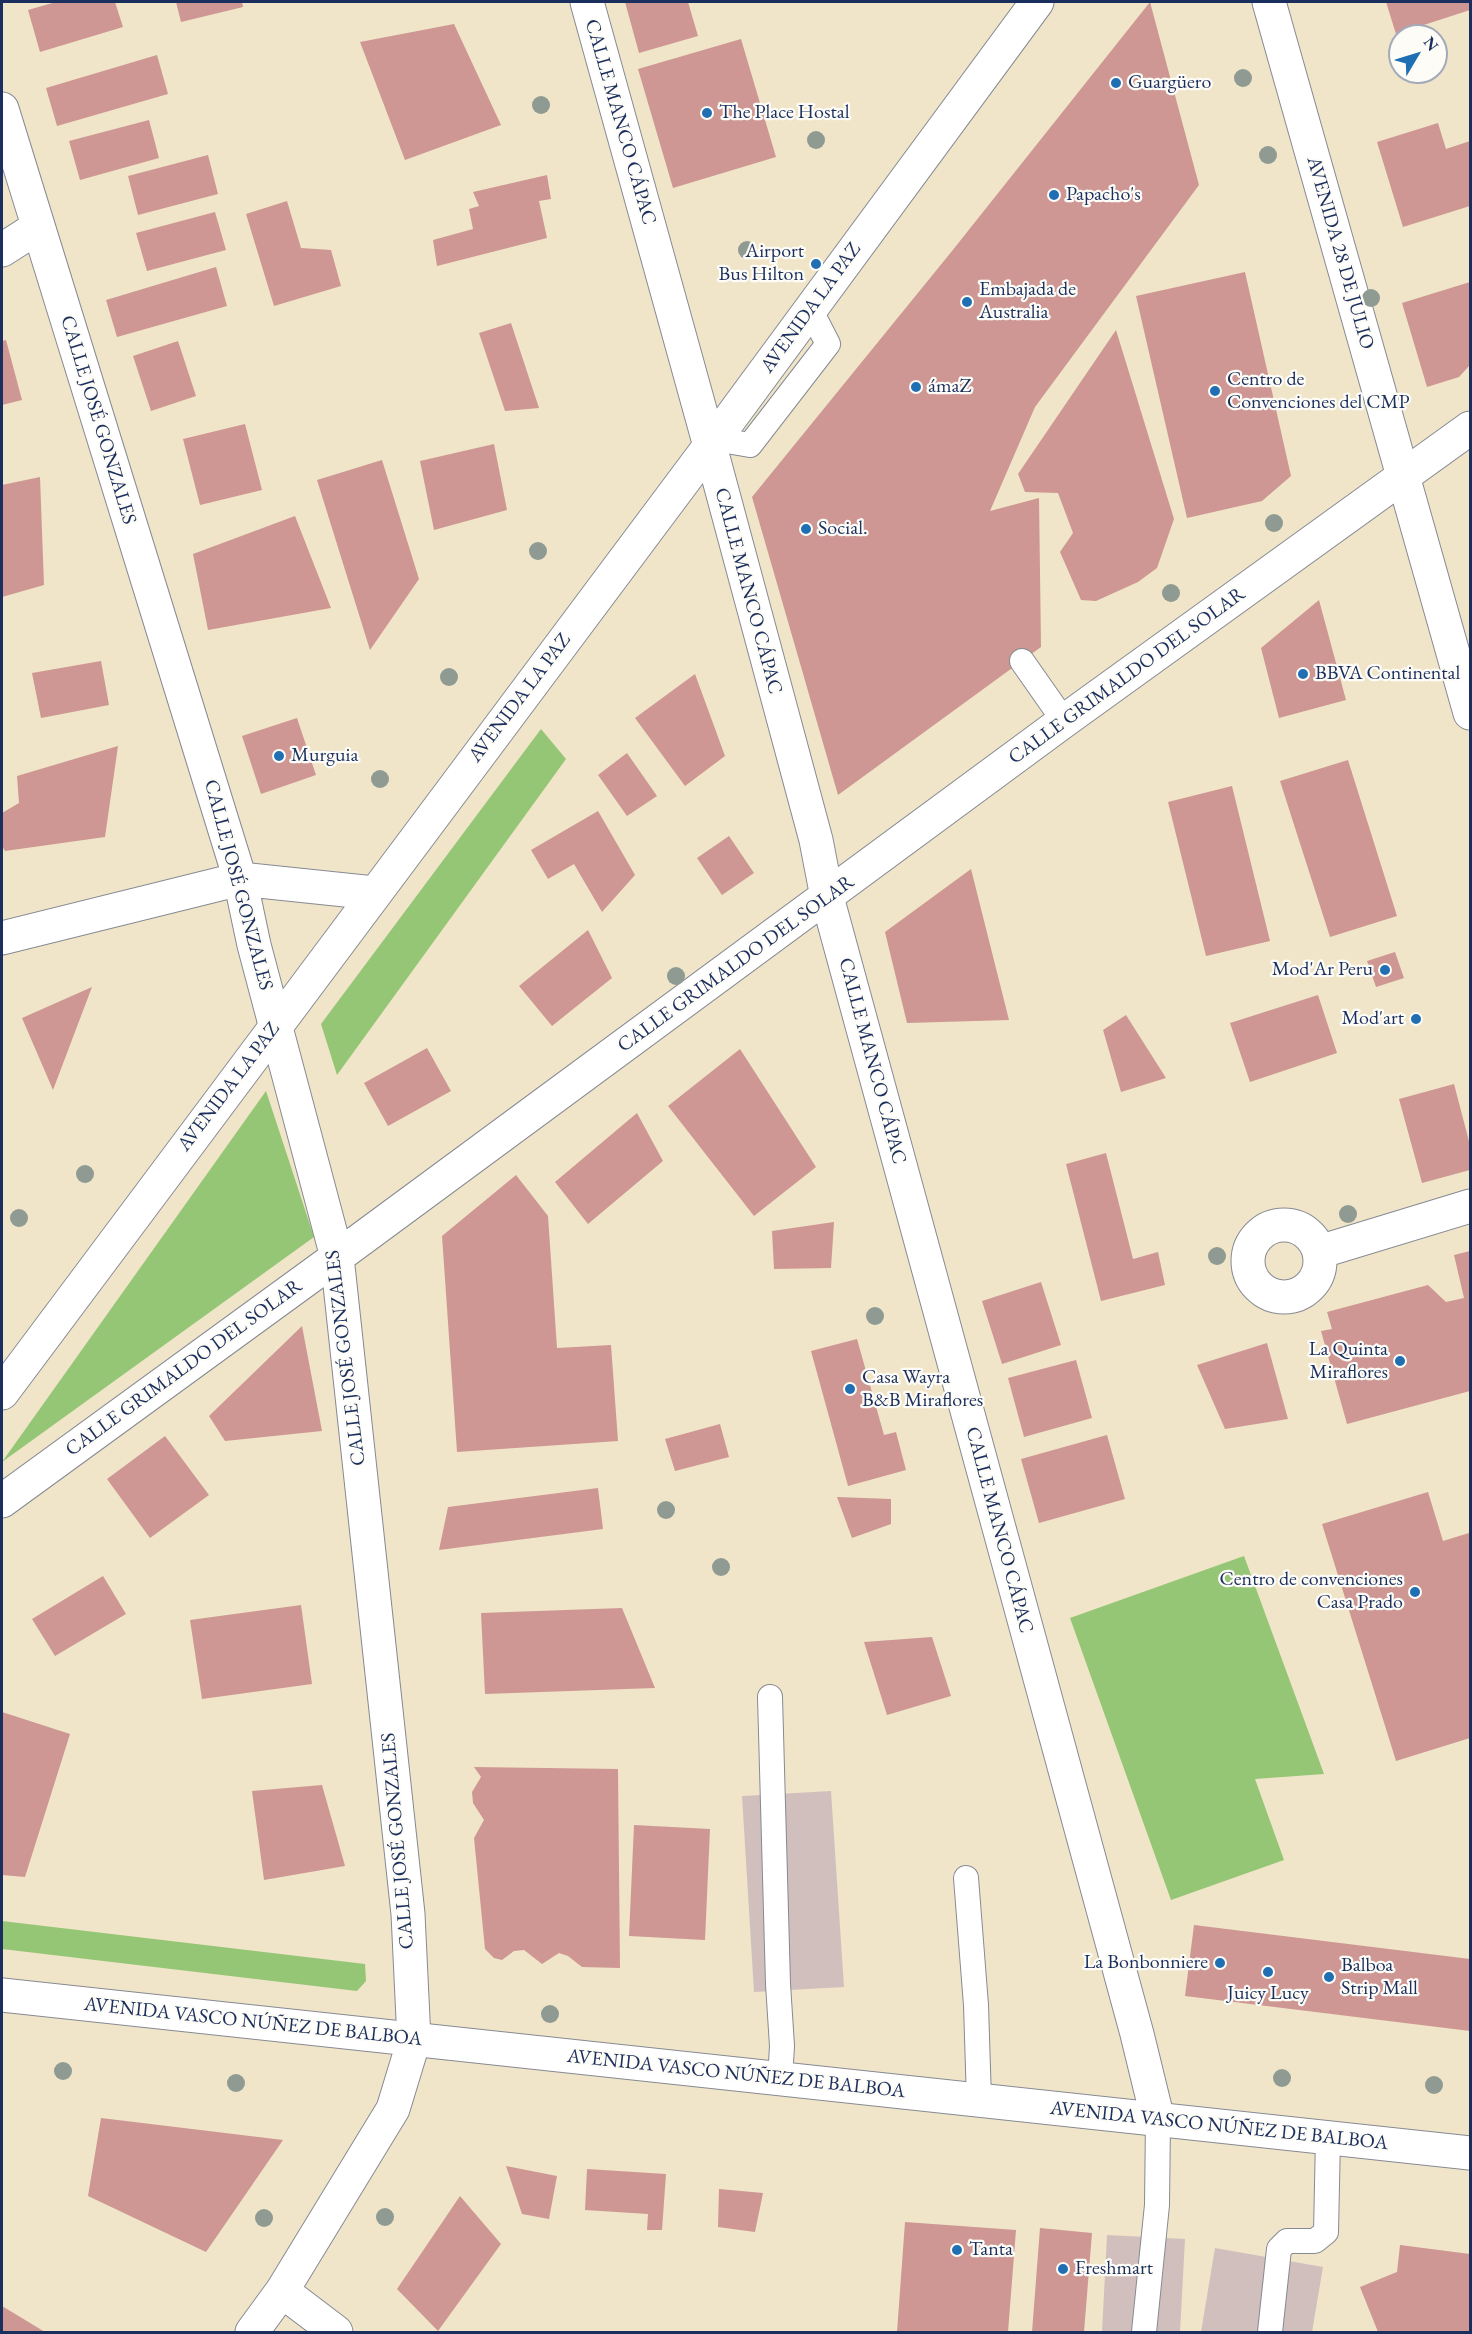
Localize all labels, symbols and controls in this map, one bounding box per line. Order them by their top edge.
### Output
street label: CALLE MANCO CÁPAC [579,17,661,227]
north arrow [1388,24,1448,84]
text: N [1419,32,1443,55]
place label: Guargüero [1128,71,1211,95]
marker: Guargüero [1109,76,1123,90]
place label: The Place Hostal [719,101,849,125]
marker: The Place Hostal [700,106,714,120]
street label: AVENIDA 28 DE JULIO [1301,154,1379,352]
place label: Papacho's [1066,183,1141,207]
marker: Papacho's [1047,188,1061,202]
street label: AVENIDA LA PAZ [756,238,866,378]
place label: Airport Bus Hilton [719,240,804,287]
marker: Airport Bus Hilton [809,257,823,271]
place label: Embajada de Australia [979,278,1076,325]
marker: Embajada de Australia [960,295,974,309]
street label: CALLE JOSÉ GONZALES [55,313,141,527]
place label: Centro de Convenciones del CMP [1227,368,1410,415]
place label: ámaZ [928,375,972,399]
marker: ámaZ [909,380,923,394]
marker: Centro de Convenciones del CMP [1208,384,1222,398]
street label: CALLE MANCO CÁPAC [709,485,787,697]
place label: Social. [818,517,868,541]
marker: Social. [799,522,813,536]
street label: CALLE GRIMALDO DEL SOLAR [1004,582,1250,770]
street label: AVENIDA LA PAZ [464,629,576,767]
place label: BBVA Continental [1315,662,1460,686]
marker: BBVA Continental [1296,667,1310,681]
place label: Murguia [291,744,358,768]
marker: Murguia [272,749,286,763]
street label: CALLE JOSÉ GONZALES [198,777,278,993]
street label: CALLE GRIMALDO DEL SOLAR [613,870,859,1058]
street label: CALLE MANCO CÁPAC [833,955,911,1167]
place label: Mod'Ar Peru [1272,958,1373,982]
marker: Mod'Ar Peru [1378,963,1392,977]
place label: Mod'art [1341,1007,1404,1031]
marker: Mod'art [1409,1012,1423,1026]
street label: AVENIDA LA PAZ [173,1018,285,1156]
street label: CALLE JOSÉ GONZALES [321,1249,371,1467]
street label: CALLE GRIMALDO DEL SOLAR [61,1274,307,1462]
place label: La Quinta Miraflores [1309,1338,1388,1385]
marker: La Quinta Miraflores [1393,1354,1407,1368]
place label: Casa Wayra B&B Miraflores [862,1366,983,1413]
marker: Casa Wayra B&B Miraflores [843,1382,857,1396]
street label: CALLE MANCO CÁPAC [960,1424,1038,1636]
place label: Centro de convenciones Casa Prado [1220,1568,1403,1615]
marker: Centro de convenciones Casa Prado [1408,1585,1422,1599]
street label: CALLE JOSÉ GONZALES [377,1732,419,1950]
place label: La Bonbonniere [1084,1951,1208,1975]
place label: Balboa Strip Mall [1341,1954,1418,2001]
marker: La Bonbonniere [1213,1956,1227,1970]
marker: Juicy Lucy [1261,1965,1275,1979]
marker: Balboa Strip Mall [1322,1970,1336,1984]
place label: Juicy Lucy [1227,1982,1309,2006]
street label: AVENIDA VASCO NÚÑEZ DE BALBOA [83,1992,423,2052]
street label: AVENIDA VASCO NÚÑEZ DE BALBOA [566,2044,906,2104]
street label: AVENIDA VASCO NÚÑEZ DE BALBOA [1049,2096,1389,2156]
place label: Tanta [969,2238,1013,2262]
marker: Tanta [950,2243,964,2257]
place label: Freshmart [1075,2257,1153,2281]
marker: Freshmart [1056,2262,1070,2276]

